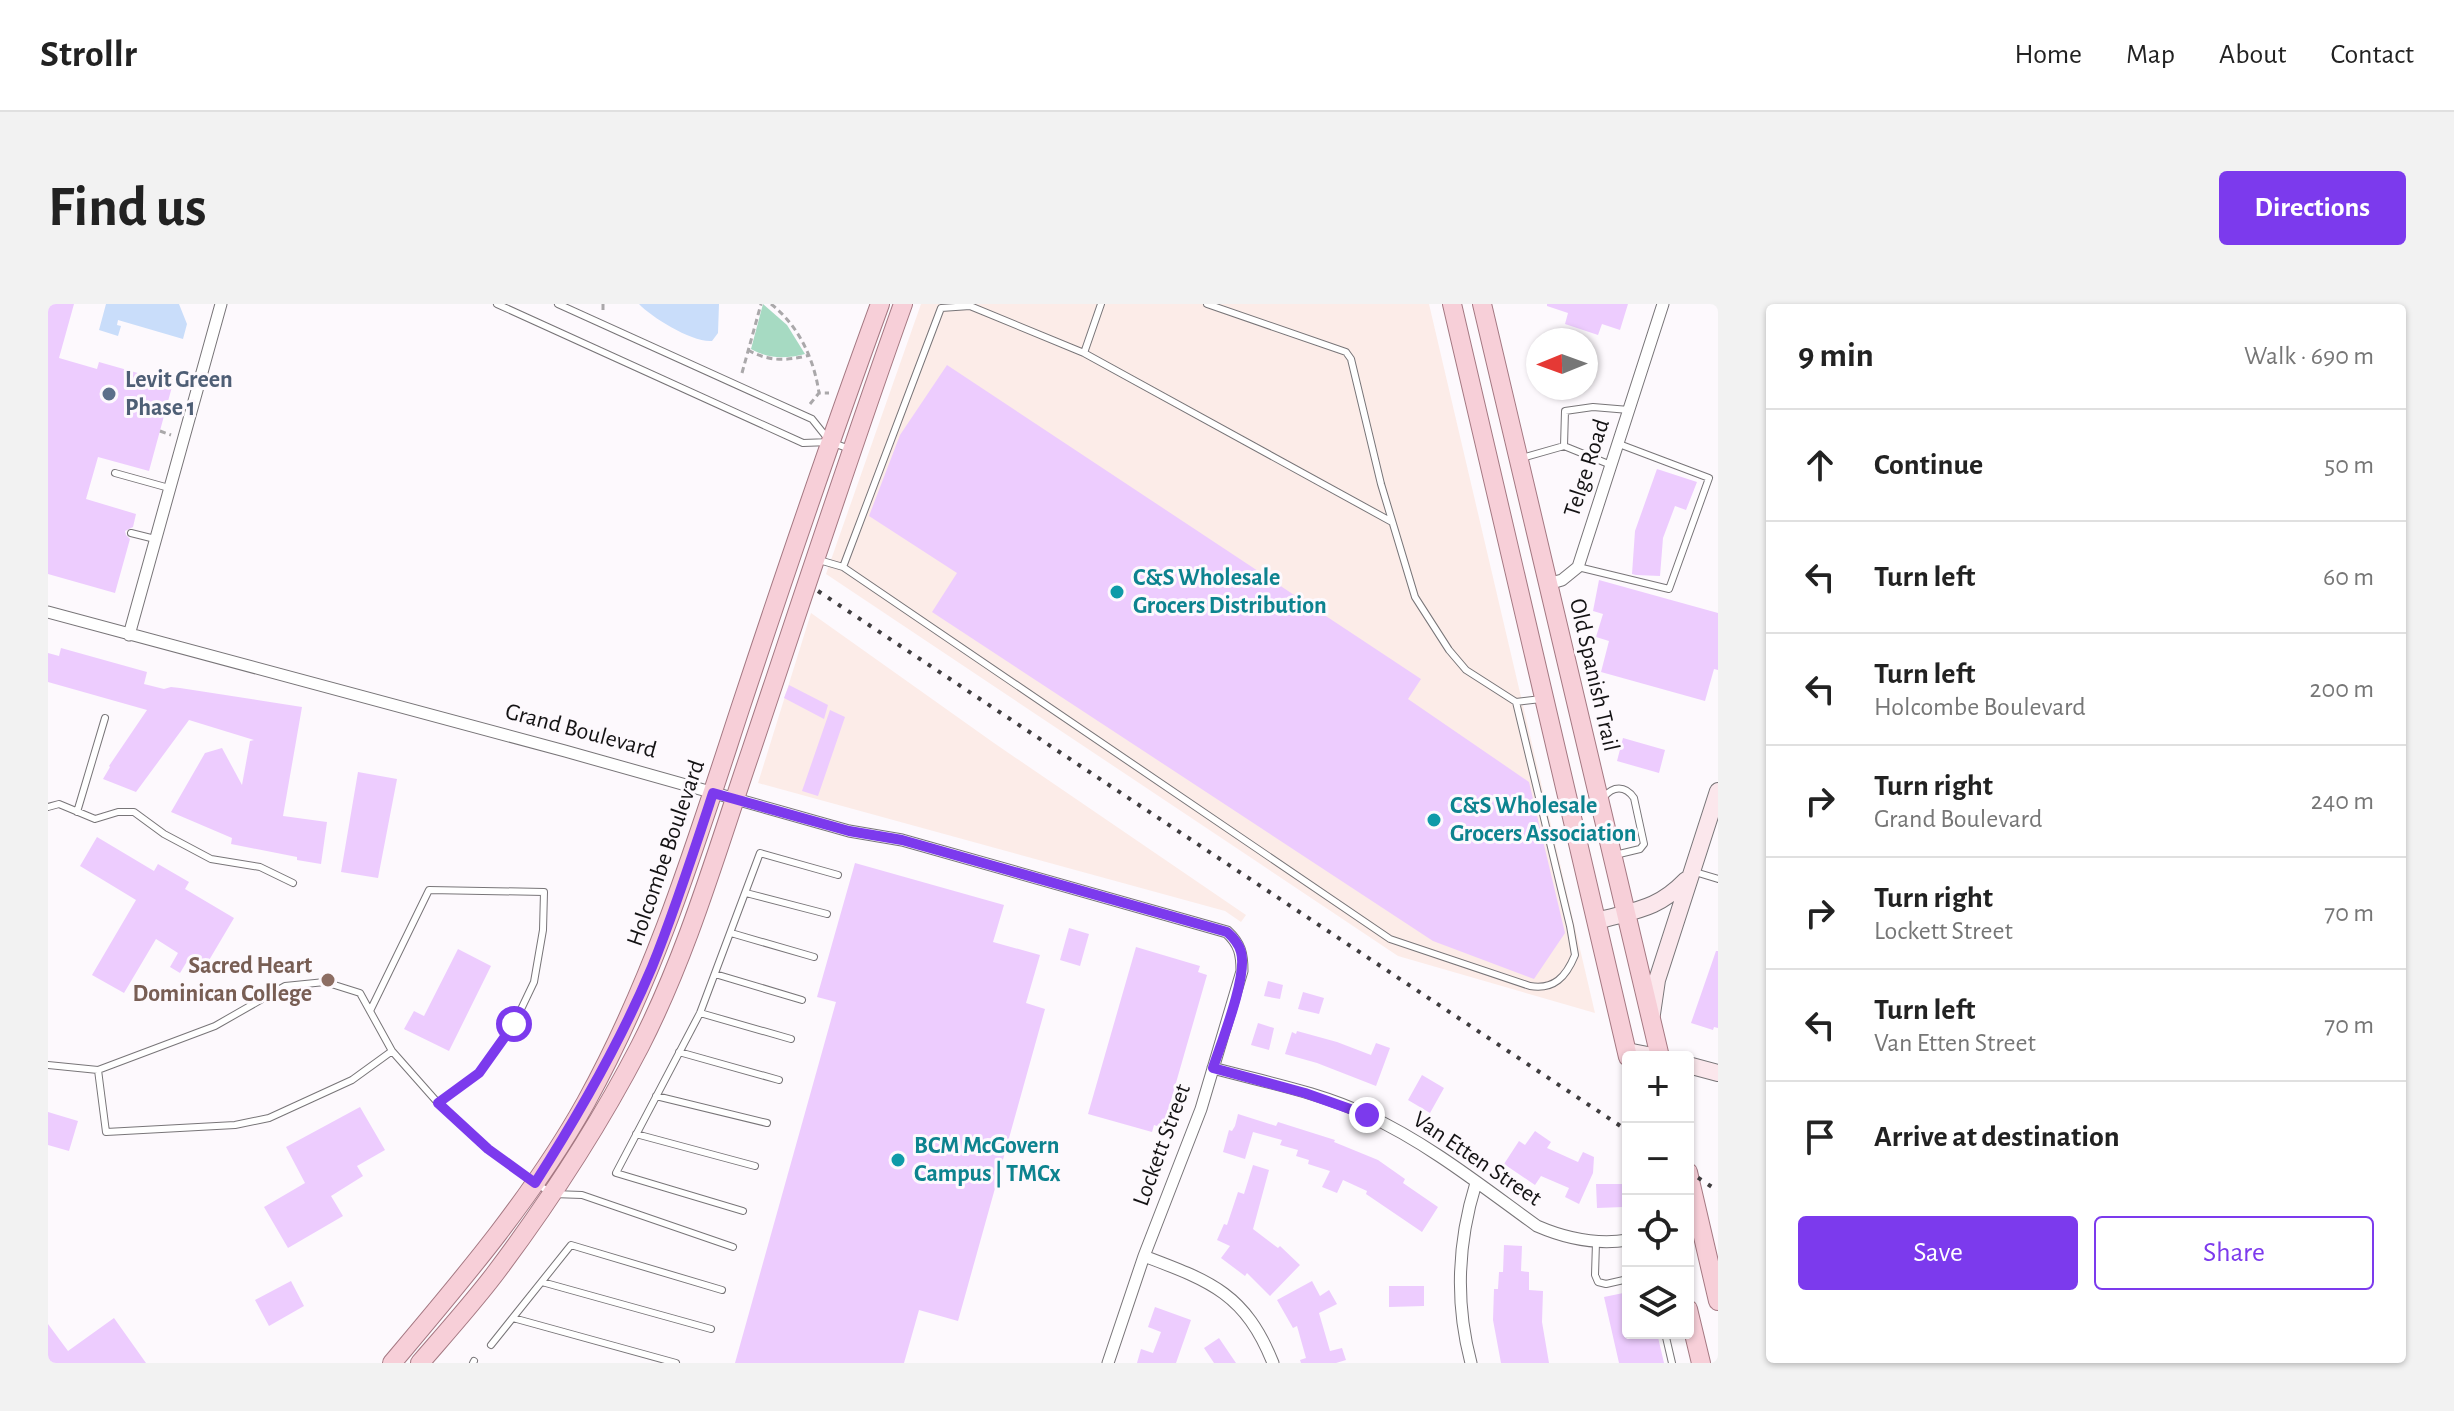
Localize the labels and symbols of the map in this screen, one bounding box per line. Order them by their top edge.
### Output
north arrow [1526,328,1598,400]
place label: Levit Green Phase 1 [125,368,233,420]
marker: Levit Green Phase 1 [100,385,118,403]
street label: Telge Road [1560,416,1614,520]
place label: C&S Wholesale Grocers Distribution [1133,566,1327,618]
marker: C&S Wholesale Grocers Distribution [1108,583,1126,601]
street label: Old Spanish Trail [1565,596,1623,754]
street label: Grand Boulevard [503,699,659,763]
street label: Holcombe Boulevard [623,757,709,949]
place label: C&S Wholesale Grocers Association [1450,794,1636,846]
marker: C&S Wholesale Grocers Association [1425,811,1443,829]
place label: Sacred Heart Dominican College [133,954,312,1006]
marker: Sacred Heart Dominican College [319,971,337,989]
route start [496,1006,532,1042]
street label: Lockett Street [1129,1080,1195,1209]
route end [1349,1097,1385,1133]
street label: Van Etten Street [1408,1107,1546,1211]
place label: BCM McGovern Campus | TMCx [914,1134,1061,1188]
marker: BCM McGovern Campus | TMCx [889,1151,907,1169]

